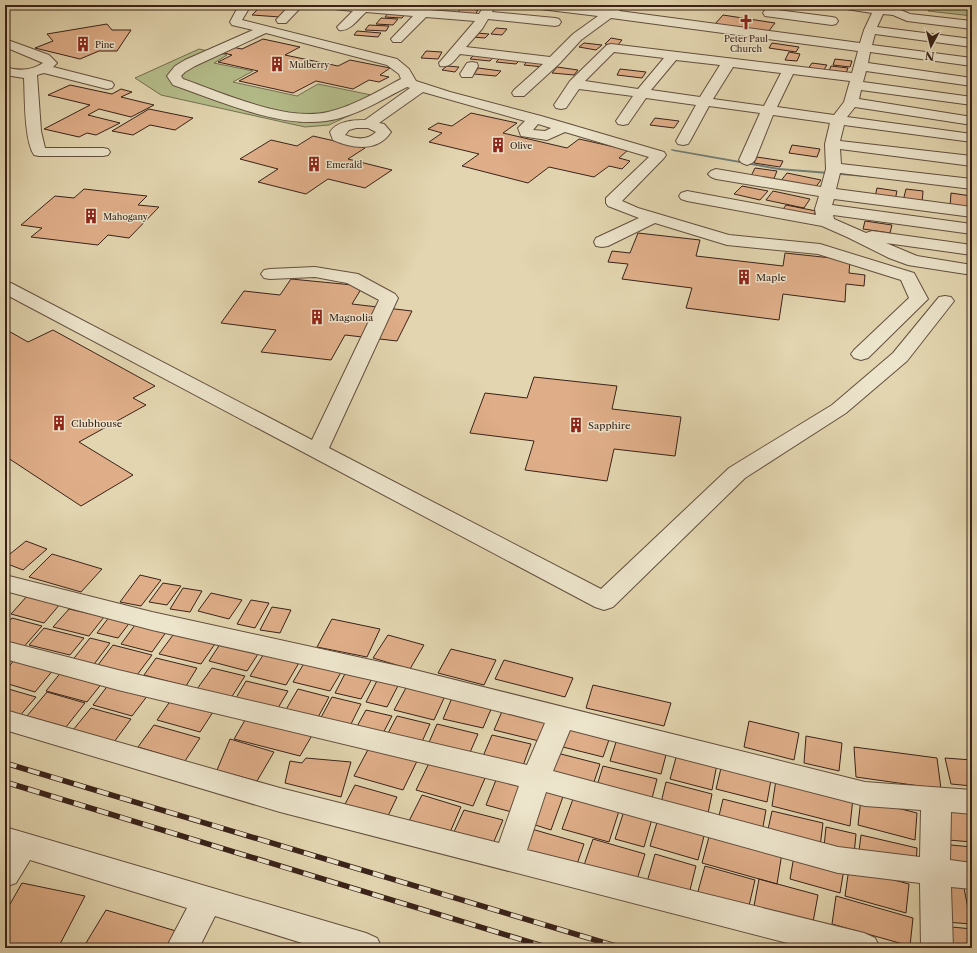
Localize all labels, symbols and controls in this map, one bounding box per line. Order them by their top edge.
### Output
church icon: Peter Paul Church [737,13,755,31]
north arrow [911,26,951,66]
place label: Peter Paul Church [724,33,768,54]
building icon: Pine [74,35,92,53]
place label: Pine [95,39,114,50]
text: N [924,48,935,63]
building icon: Mulberry [268,55,286,73]
place label: Mulberry [289,59,330,70]
building icon: Olive [489,136,507,154]
place label: Olive [510,140,532,151]
building icon: Emerald [305,155,323,173]
place label: Emerald [326,159,363,170]
building icon: Mahogany [82,207,100,225]
place label: Mahogany [103,211,149,222]
building icon: Maple [735,268,753,286]
place label: Maple [756,271,786,284]
building icon: Magnolia [308,308,326,326]
place label: Magnolia [329,311,374,324]
building icon: Clubhouse [50,414,68,432]
building icon: Sapphire [567,416,585,434]
place label: Clubhouse [71,417,123,430]
place label: Sapphire [588,419,631,432]

